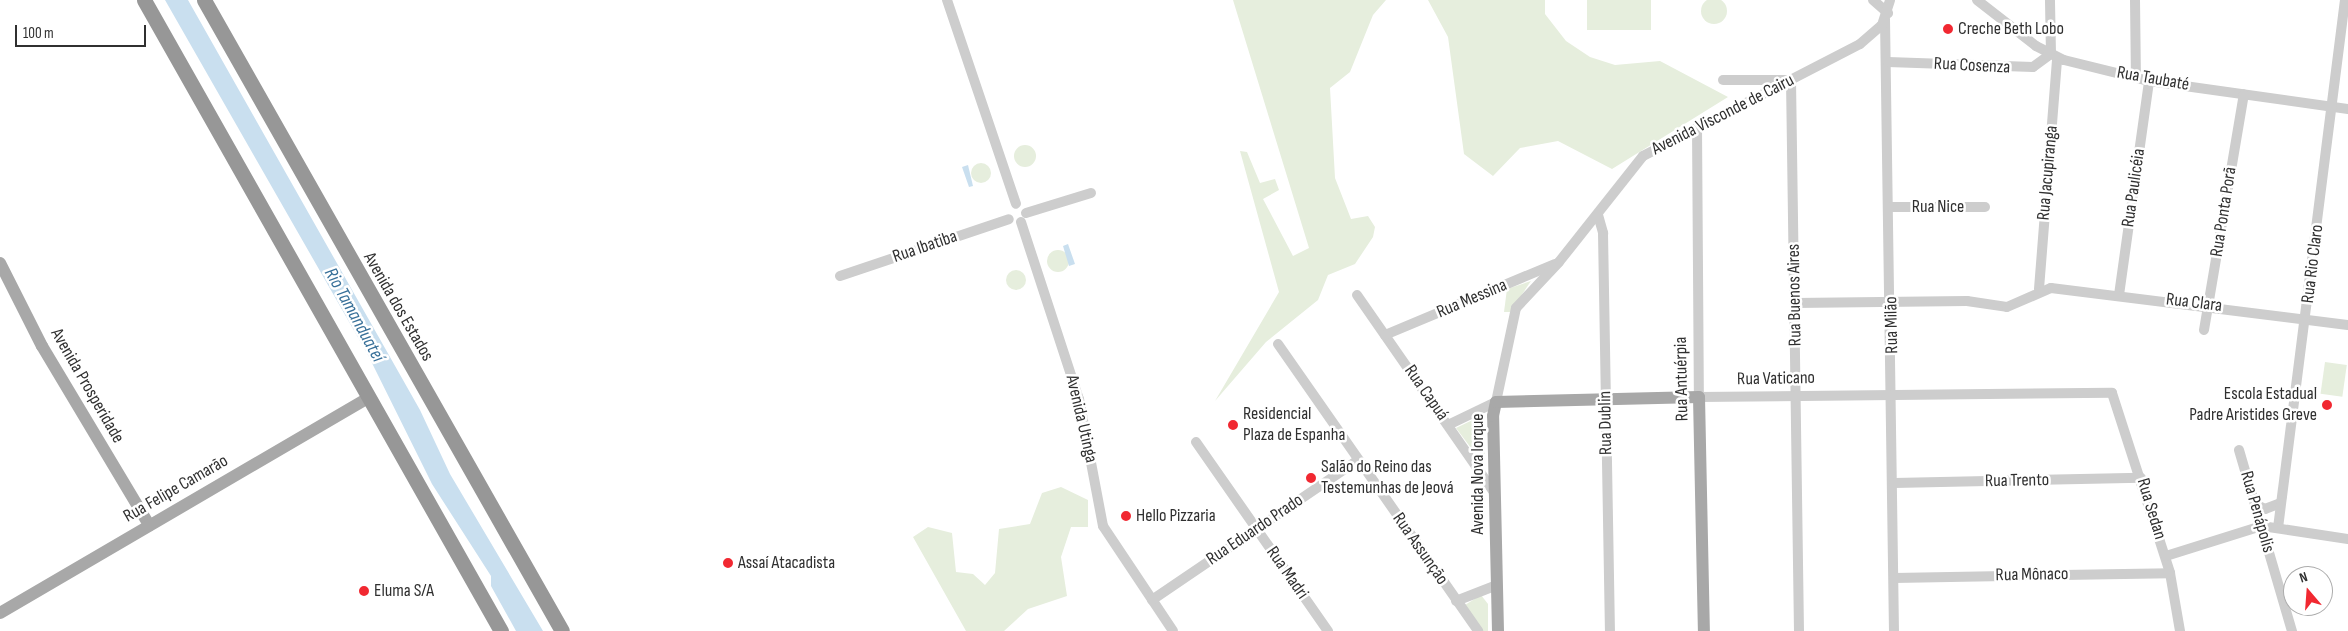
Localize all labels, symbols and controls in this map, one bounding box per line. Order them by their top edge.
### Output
scale bar [18,15,149,47]
place label: Creche Beth Lobo [1958,18,2064,40]
marker: Creche Beth Lobo [1942,23,1954,35]
text: 100 m [23,24,54,43]
street label: Rua Cosenza [1933,53,2011,79]
street label: Rua Taubaté [2115,62,2191,96]
street label: Avenida Visconde de Cairu [1648,70,1798,160]
street label: Rua Jacupiranga [2033,125,2063,221]
street label: Rua Paulicéia [2118,147,2150,229]
street label: Rua Ponta Porã [2206,166,2242,258]
street label: Rua Nice [1912,196,1964,218]
street label: Rua Rio Claro [2297,223,2329,305]
street label: Rua Ibatiba [890,226,960,268]
street label: Rua Buenos Aires [1783,244,1807,346]
street label: Avenida dos Estados [358,249,438,365]
water label: Rio Tamanduateí [319,264,389,366]
street label: Rua Messina [1434,275,1510,323]
street label: Rua Clara [2165,289,2223,317]
street label: Rua Milão [1881,296,1903,354]
street label: Avenida Prosperidade [45,325,129,447]
street label: Rua Antuérpia [1670,336,1694,422]
street label: Rua Capuá [1399,361,1453,425]
street label: Rua Vaticano [1737,368,1815,390]
street label: Avenida Utinga [1060,373,1102,465]
place label: Escola Estadual Padre Aristides Greve [2189,384,2317,426]
street label: Rua Dublin [1595,391,1617,455]
marker: Escola Estadual Padre Aristides Greve [2321,399,2333,411]
place label: Residencial Plaza de Espanha [1243,404,1345,446]
street label: Avenida Nova Iorque [1467,413,1489,535]
marker: Residencial Plaza de Espanha [1227,419,1239,431]
street label: Rua Felipe Camarão [120,450,232,528]
place label: Salão do Reino das Testemunhas de Jeová [1321,457,1454,499]
street label: Rua Penápolis [2235,469,2279,555]
street label: Rua Trento [1985,470,2049,492]
marker: Salão do Reino das Testemunhas de Jeová [1305,472,1317,484]
street label: Rua Sedan [2132,476,2170,542]
street label: Rua Eduardo Prado [1203,490,1307,570]
place label: Hello Pizzaria [1136,505,1216,527]
street label: Rua Assunção [1387,509,1453,589]
marker: Hello Pizzaria [1120,510,1132,522]
street label: Rua Madri [1261,543,1313,603]
place label: Assaí Atacadista [738,552,835,574]
marker: Assaí Atacadista [722,557,734,569]
street label: Rua Mônaco [1995,564,2069,586]
north arrow [2283,566,2333,616]
text: N [2297,568,2310,586]
place label: Eluma S/A [374,580,434,602]
marker: Eluma S/A [358,585,370,597]

